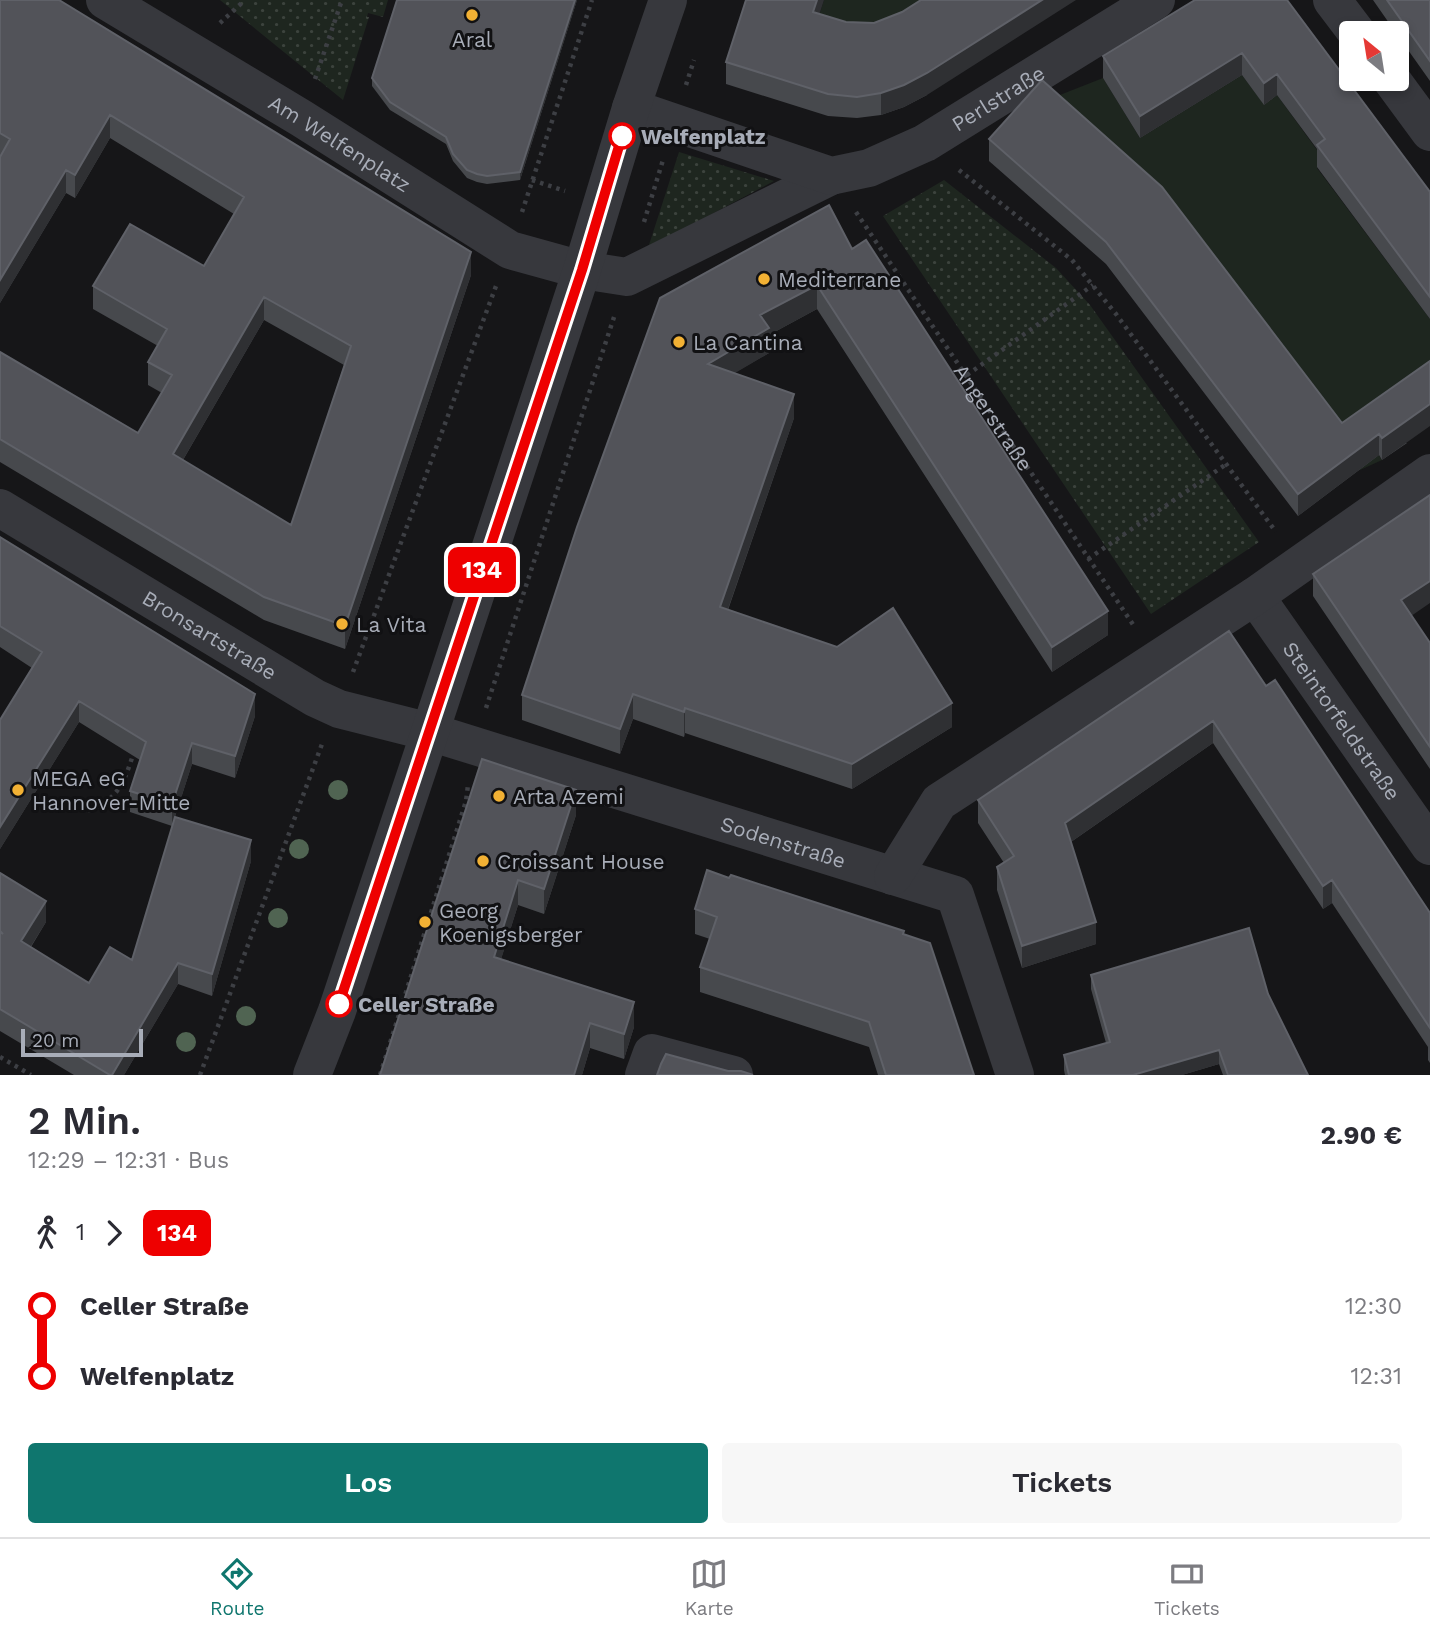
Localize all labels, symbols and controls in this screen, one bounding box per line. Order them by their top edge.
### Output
marker: Aral [464,7,480,23]
north arrow [1339,21,1409,91]
map controls [1339,21,1409,91]
place label: Aral [452,27,493,52]
street label: Perlstraße [947,60,1049,136]
street label: Am Welfenplatz [264,89,416,197]
marker: Welfenplatz [609,123,635,149]
place label: Welfenplatz [641,124,766,149]
place label: Mediterrane [778,267,901,292]
marker: Mediterrane [756,271,772,287]
place label: La Cantina [693,330,803,355]
marker: La Cantina [671,334,687,350]
street label: Angerstraße [949,359,1038,475]
line badge: 134 [442,547,522,593]
text: 134 [462,556,502,584]
street label: Bronsartstraße [138,584,282,685]
place label: La Vita [356,612,426,637]
marker: La Vita [334,616,350,632]
street label: Steintorfeldstraße [1278,636,1406,805]
place label: MEGA eG Hannover-Mitte [32,766,190,815]
marker: MEGA eG Hannover-Mitte [10,782,26,798]
place label: Arta Azemi [513,784,624,809]
marker: Arta Azemi [491,788,507,804]
street label: Sodenstraße [718,811,849,873]
place label: Croissant House [497,849,665,874]
marker: Croissant House [475,853,491,869]
place label: Georg Koenigsberger [439,898,583,947]
marker: Georg Koenigsberger [417,914,433,930]
marker: Celler Straße [326,991,352,1017]
place label: Celler Straße [358,992,495,1017]
scale bar [21,1026,144,1058]
text: 20 m [32,1029,79,1052]
text: 2 Min. [28,1099,141,1143]
text: 2.90 € [1321,1120,1402,1150]
text: 12:29 – 12:31 · Bus [28,1147,229,1174]
icon: walk [28,1214,66,1252]
icon: forward [95,1214,133,1252]
text: 1 [76,1219,85,1246]
text: 134 [157,1219,197,1247]
text: Celler Straße [80,1291,249,1321]
text: 12:30 [1345,1293,1402,1320]
text: Welfenplatz [80,1361,234,1391]
text: 12:31 [1350,1363,1402,1390]
button: Los [28,1443,708,1523]
button: Tickets [722,1443,1402,1523]
tab: Route [210,1555,264,1620]
tab: Karte [685,1555,734,1620]
tab: Tickets [1154,1555,1220,1620]

